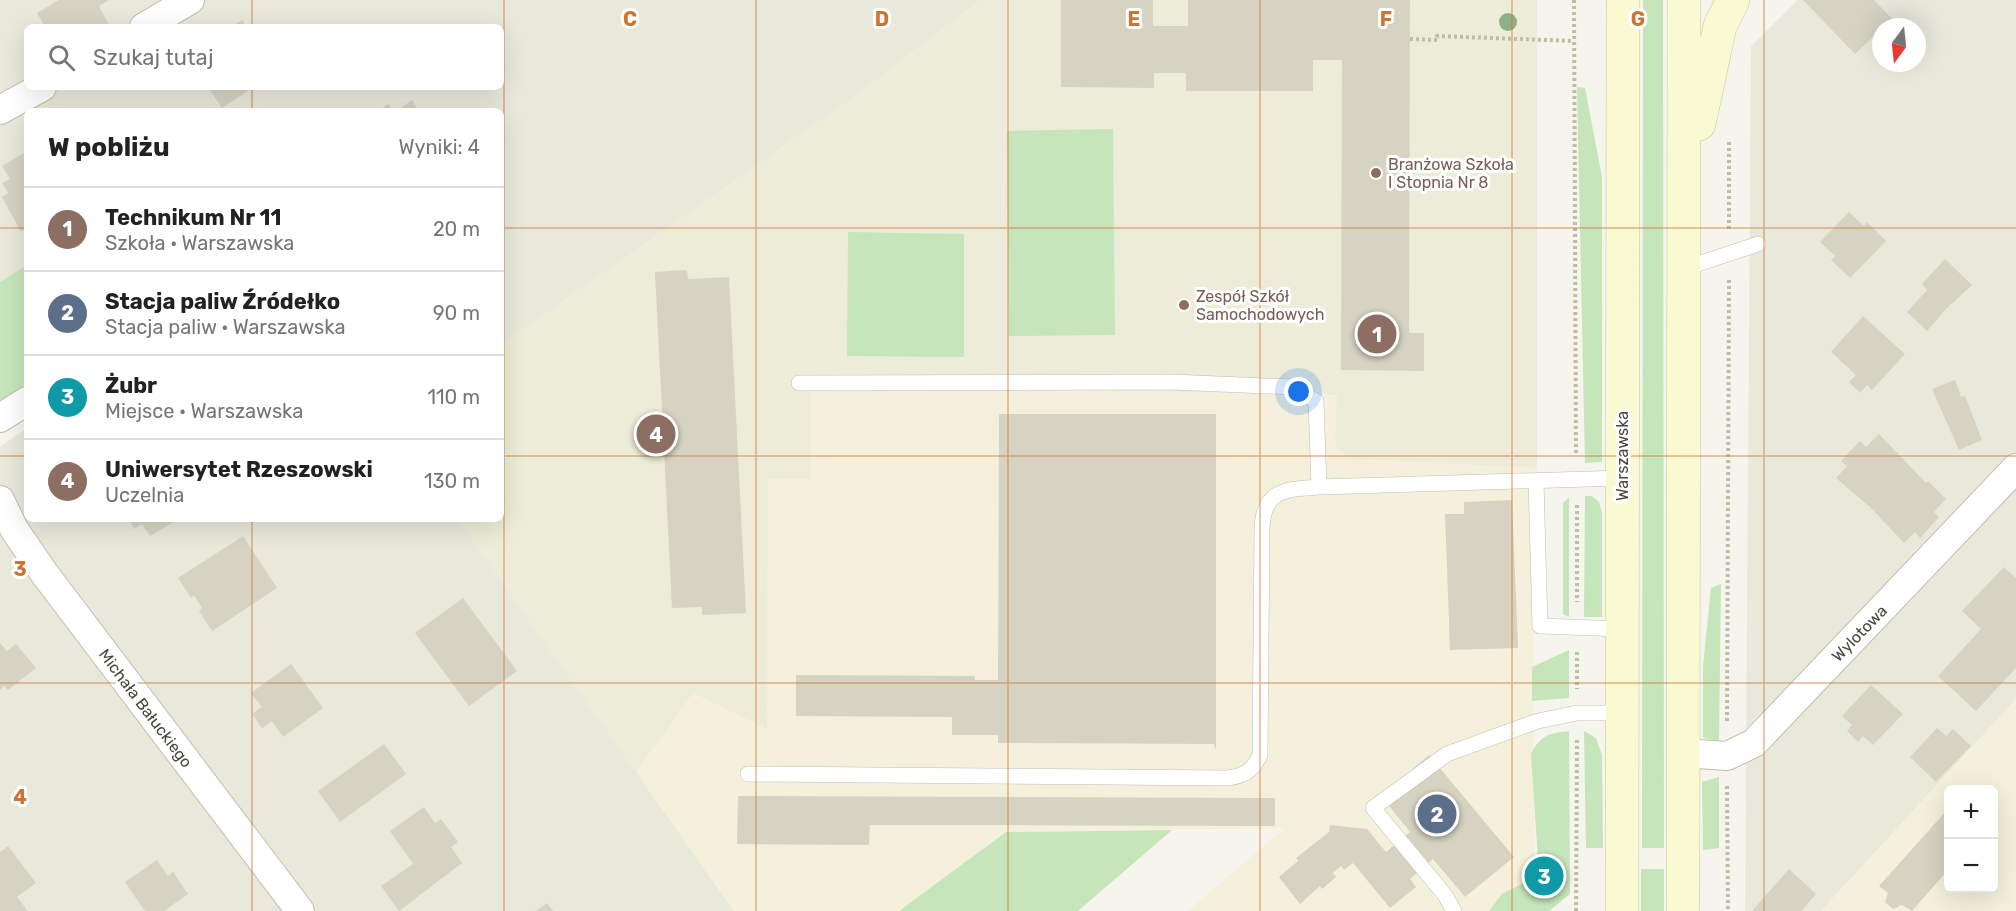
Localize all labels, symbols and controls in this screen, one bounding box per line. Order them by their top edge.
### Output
text: C [623,7,637,31]
text: D [875,7,889,31]
text: E [1128,7,1140,31]
text: F [1380,7,1392,31]
text: G [1631,7,1645,31]
north arrow [1872,18,1926,72]
search box [24,24,504,90]
icon: search [45,41,78,74]
text: Szukaj tutaj [93,44,214,71]
text: W pobliżu [48,132,170,163]
text: Wyniki: 4 [398,135,480,159]
place label: Branżowa Szkoła I Stopnia Nr 8 [1388,155,1514,192]
marker: Branżowa Szkoła I Stopnia Nr 8 [1369,166,1383,180]
text: Technikum Nr 11 [105,204,281,231]
text: 1 [63,217,72,241]
text: 20 m [433,217,480,241]
text: Szkoła · Warszawska [105,231,294,255]
place label: Zespół Szkół Samochodowych [1196,287,1324,324]
text: Stacja paliw Źródełko [105,288,340,315]
marker: Zespół Szkół Samochodowych [1177,298,1191,312]
text: 2 [61,301,74,325]
text: 90 m [433,301,480,325]
pin: 1 [1358,312,1396,356]
text: Stacja paliw · Warszawska [105,315,345,339]
text: Żubr [105,372,157,399]
your location [1284,377,1313,406]
text: 3 [61,385,74,409]
text: 110 m [428,385,480,409]
text: Miejsce · Warszawska [105,399,303,423]
street label: Warszawska [1613,411,1632,501]
pin: 4 [636,412,676,456]
text: Uniwersytet Rzeszowski [105,456,373,483]
text: 4 [61,469,74,493]
text: 130 m [424,469,480,493]
text: Uczelnia [105,483,184,507]
text: 3 [13,557,27,581]
street label: Wylotowa [1828,601,1891,666]
street label: Michała Bałuckiego [95,645,196,771]
text: 4 [13,785,27,809]
map controls [1944,785,1998,893]
button: + [1944,785,1998,839]
pin: 2 [1418,792,1456,836]
button: − [1944,839,1998,893]
pin: 3 [1524,854,1564,898]

